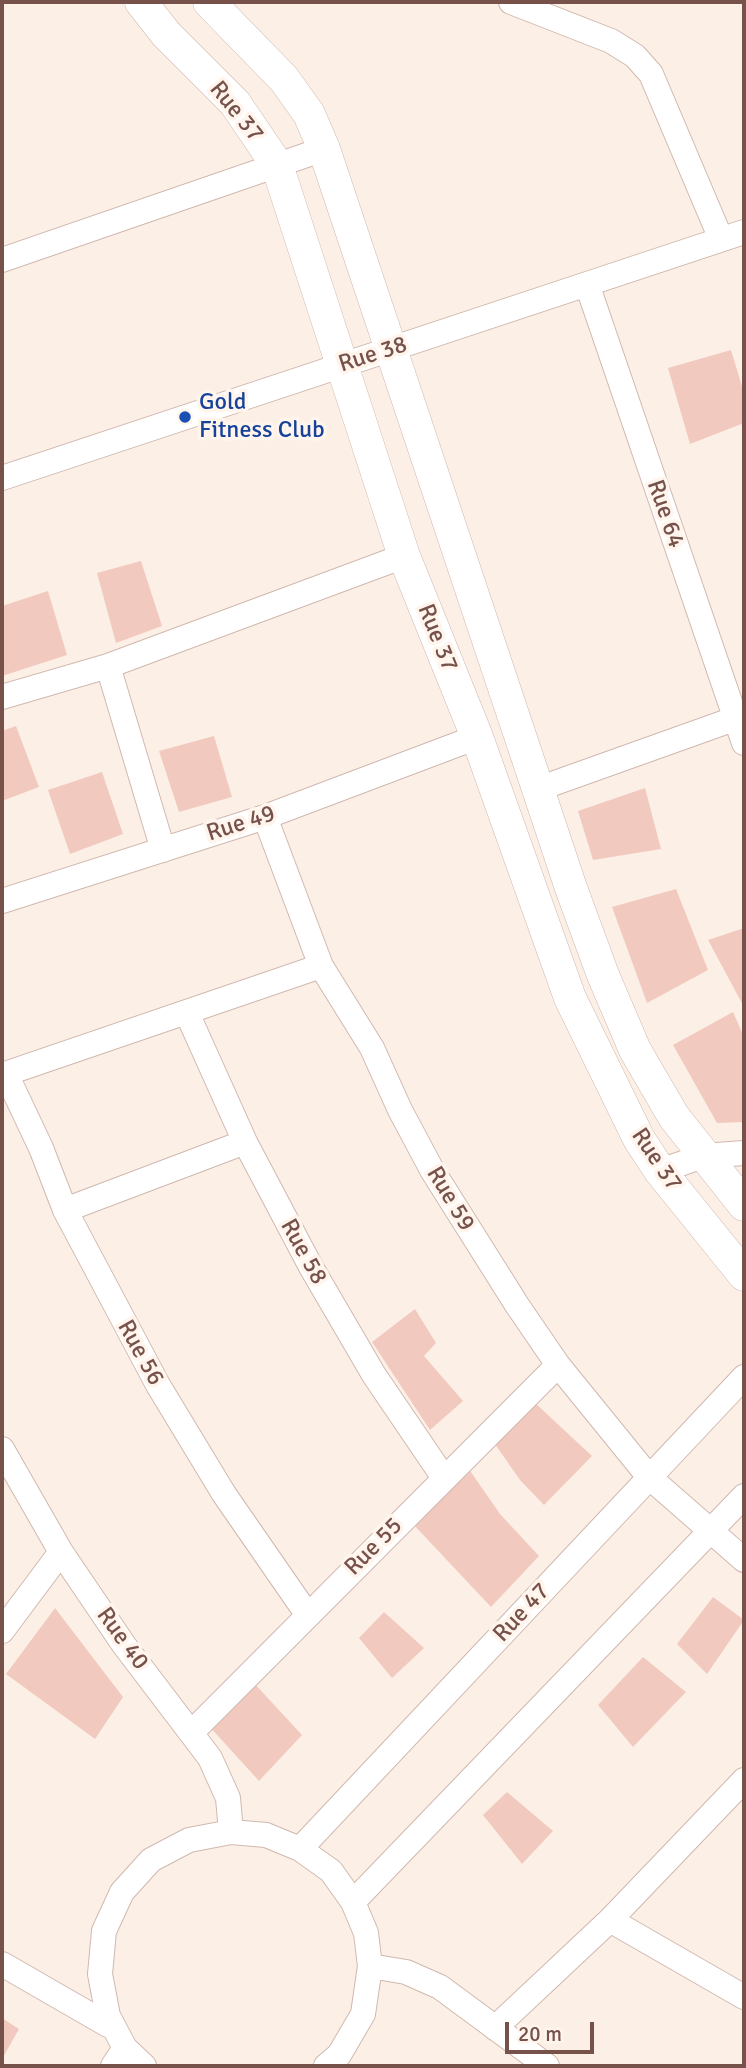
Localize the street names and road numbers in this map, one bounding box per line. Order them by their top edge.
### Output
street label: Rue 37 [203,76,269,148]
street label: Rue 38 [335,330,411,380]
street label: Rue 64 [640,476,690,552]
street label: Rue 37 [411,600,463,676]
street label: Rue 49 [203,799,279,849]
street label: Rue 37 [624,1123,688,1197]
street label: Rue 59 [420,1162,480,1236]
street label: Rue 58 [273,1214,333,1290]
street label: Rue 56 [110,1315,170,1391]
street label: Rue 55 [339,1512,409,1582]
street label: Rue 47 [488,1578,556,1648]
street label: Rue 40 [90,1602,154,1676]

